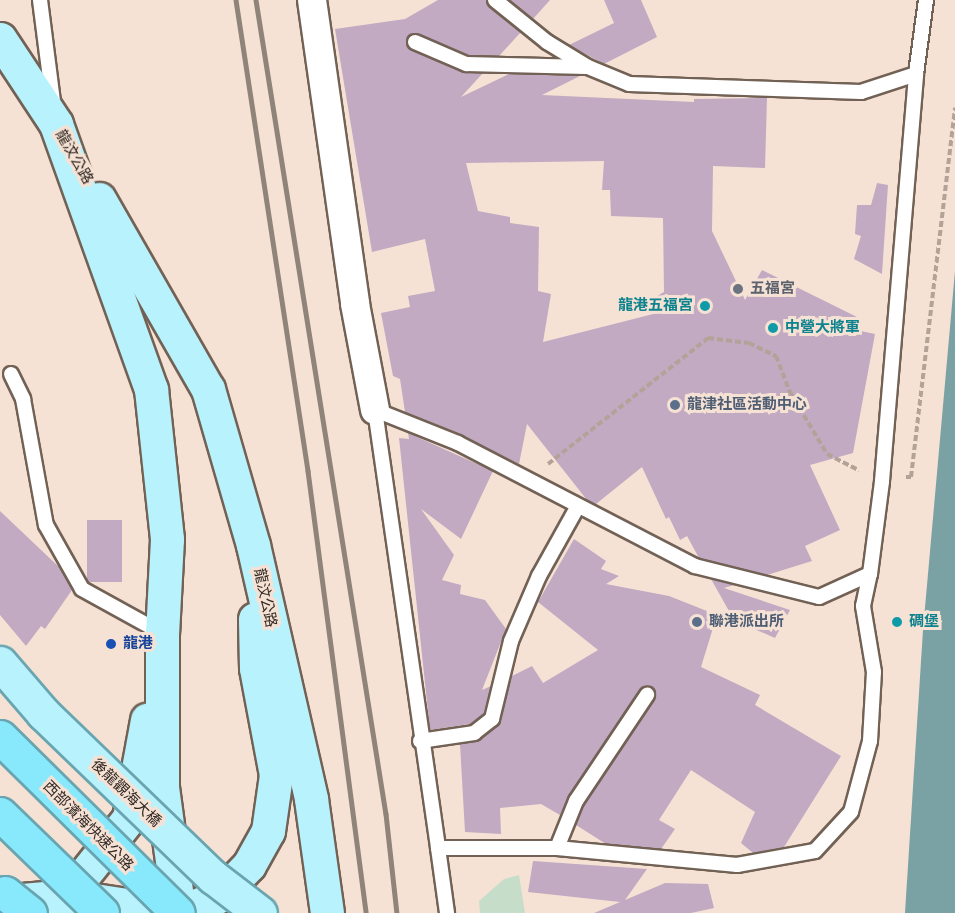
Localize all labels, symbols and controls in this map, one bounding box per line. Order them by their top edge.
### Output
street label: 龍汶公路 [51,127,97,187]
place label: 五福宮 [750,280,795,298]
marker: 五福宮 [731,282,745,296]
place label: 龍港五福宮 [618,297,693,315]
marker: 龍港五福宮 [698,299,712,313]
place label: 中營大將軍 [785,319,860,337]
marker: 中營大將軍 [766,321,780,335]
place label: 龍津社區活動中心 [687,396,807,414]
marker: 龍津社區活動中心 [668,398,682,412]
street label: 龍汶公路 [250,567,280,629]
place label: 聯港派出所 [709,613,784,631]
place label: 碉堡 [909,613,939,631]
marker: 聯港派出所 [690,615,704,629]
marker: 碉堡 [890,615,904,629]
place label: 龍港 [123,635,153,653]
marker: 龍港 [104,637,118,651]
street label: 後龍觀海大橋 [87,755,165,831]
street label: 西部濱海快速公路 [39,777,137,875]

